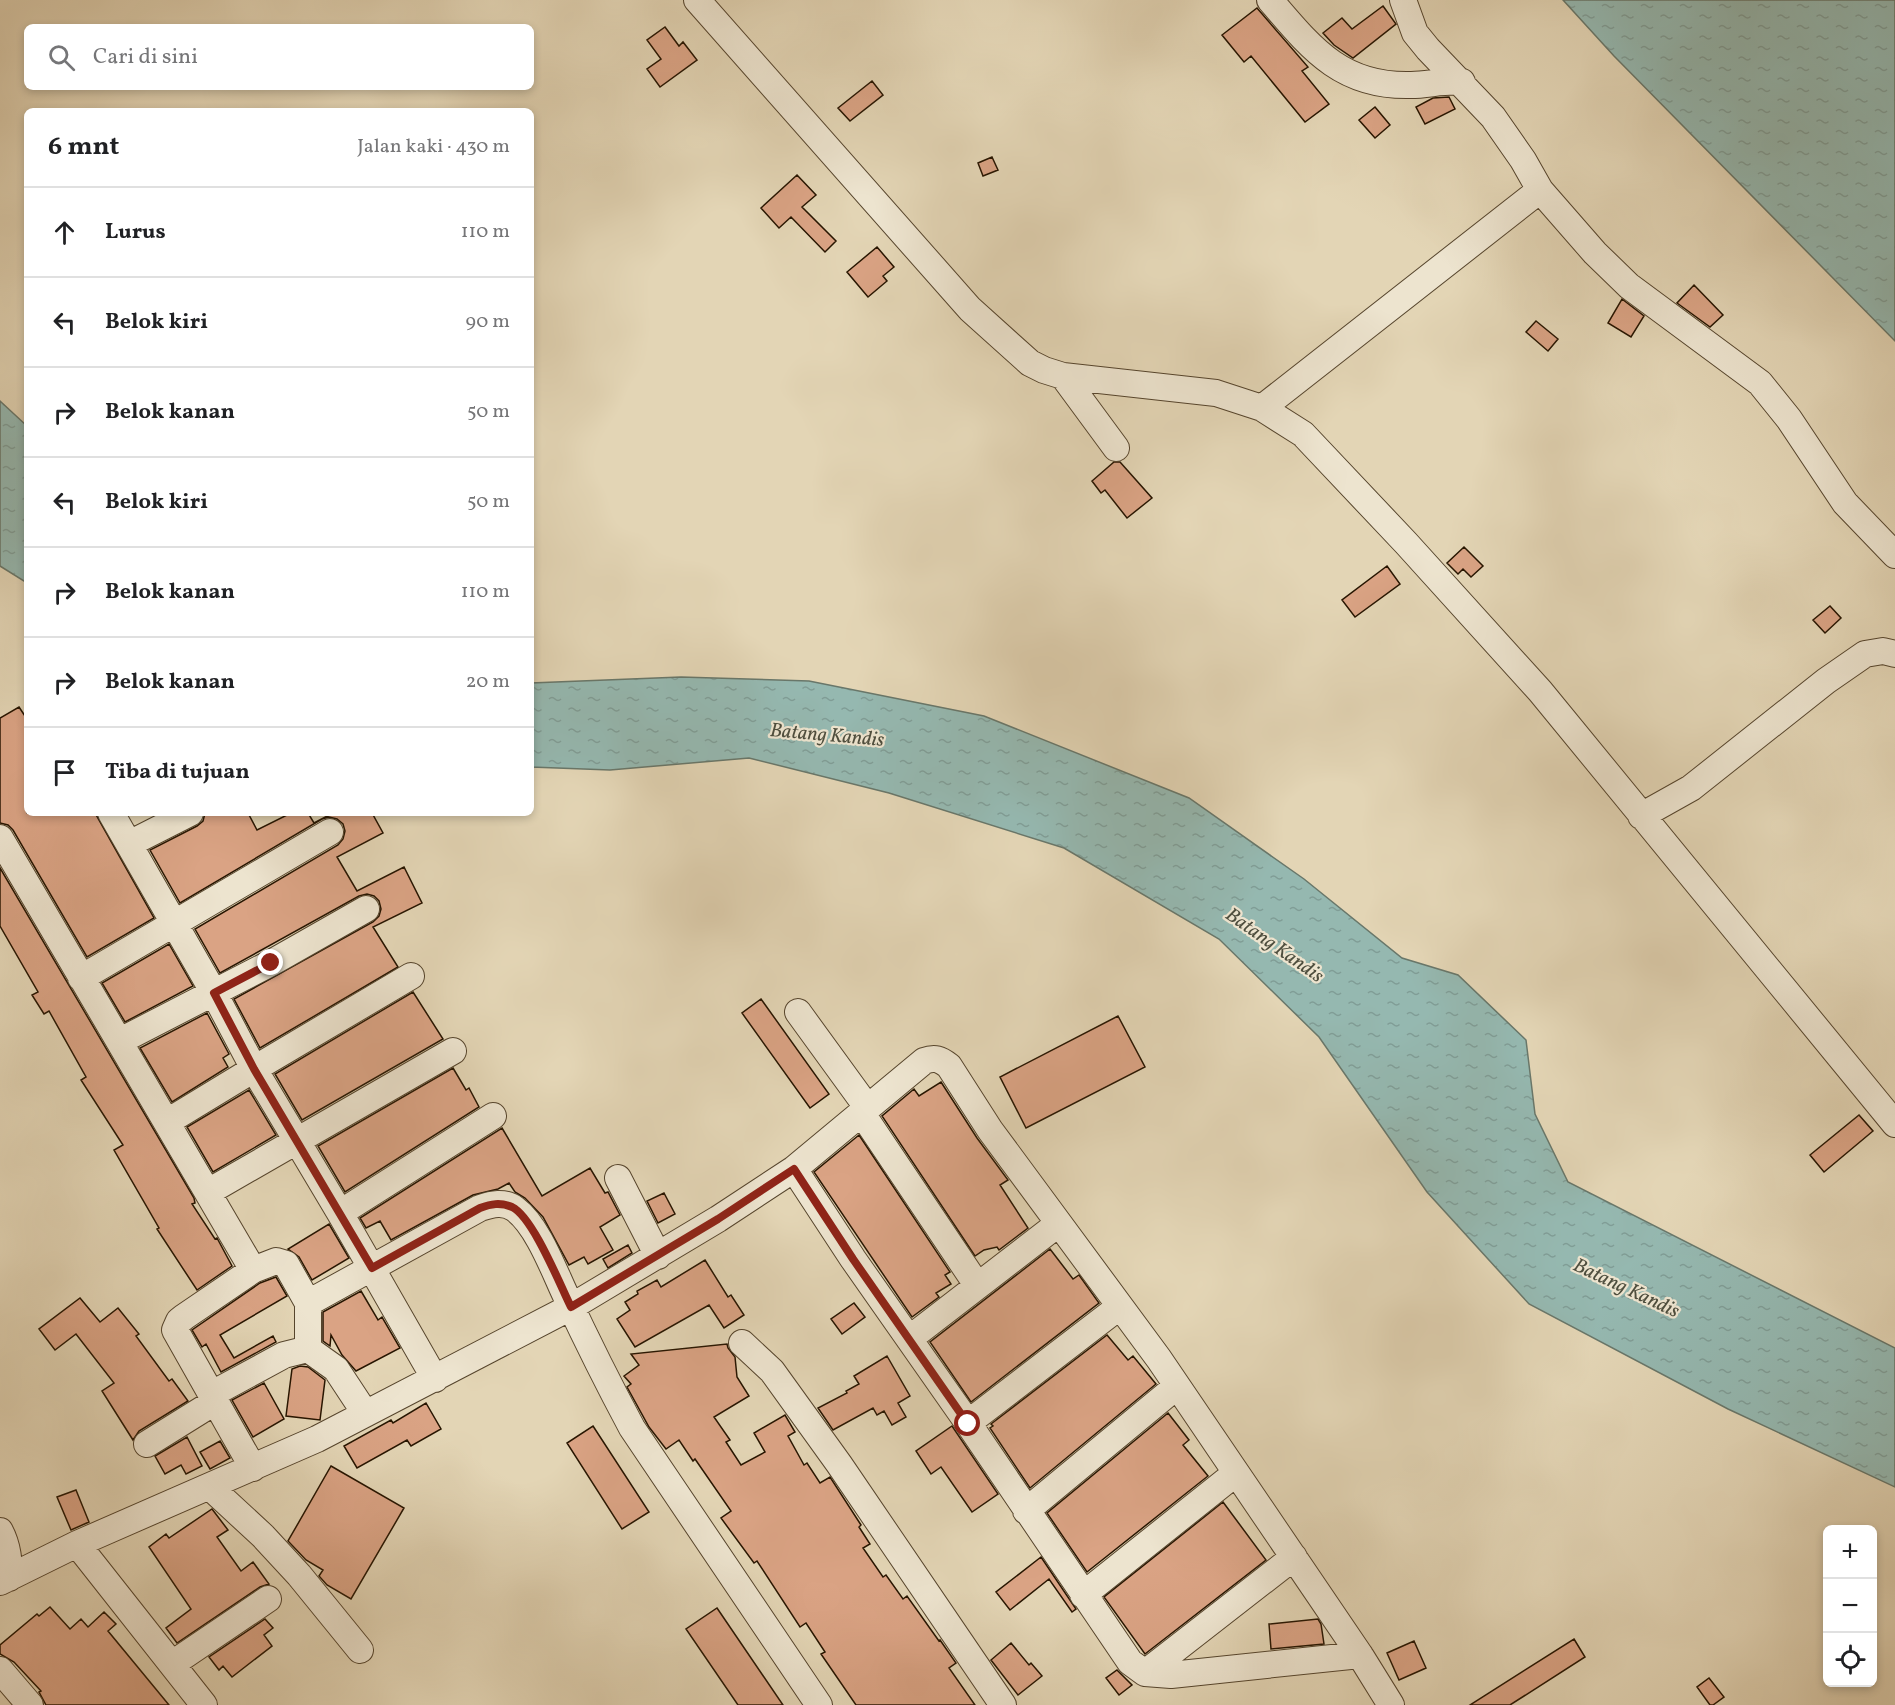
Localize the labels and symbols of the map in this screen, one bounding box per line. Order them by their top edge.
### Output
water label: Batang Kandis [769,717,886,755]
water label: Batang Kandis [1219,902,1329,991]
route end [257,949,283,975]
water label: Batang Kandis [1568,1252,1684,1326]
route start [954,1410,980,1436]

